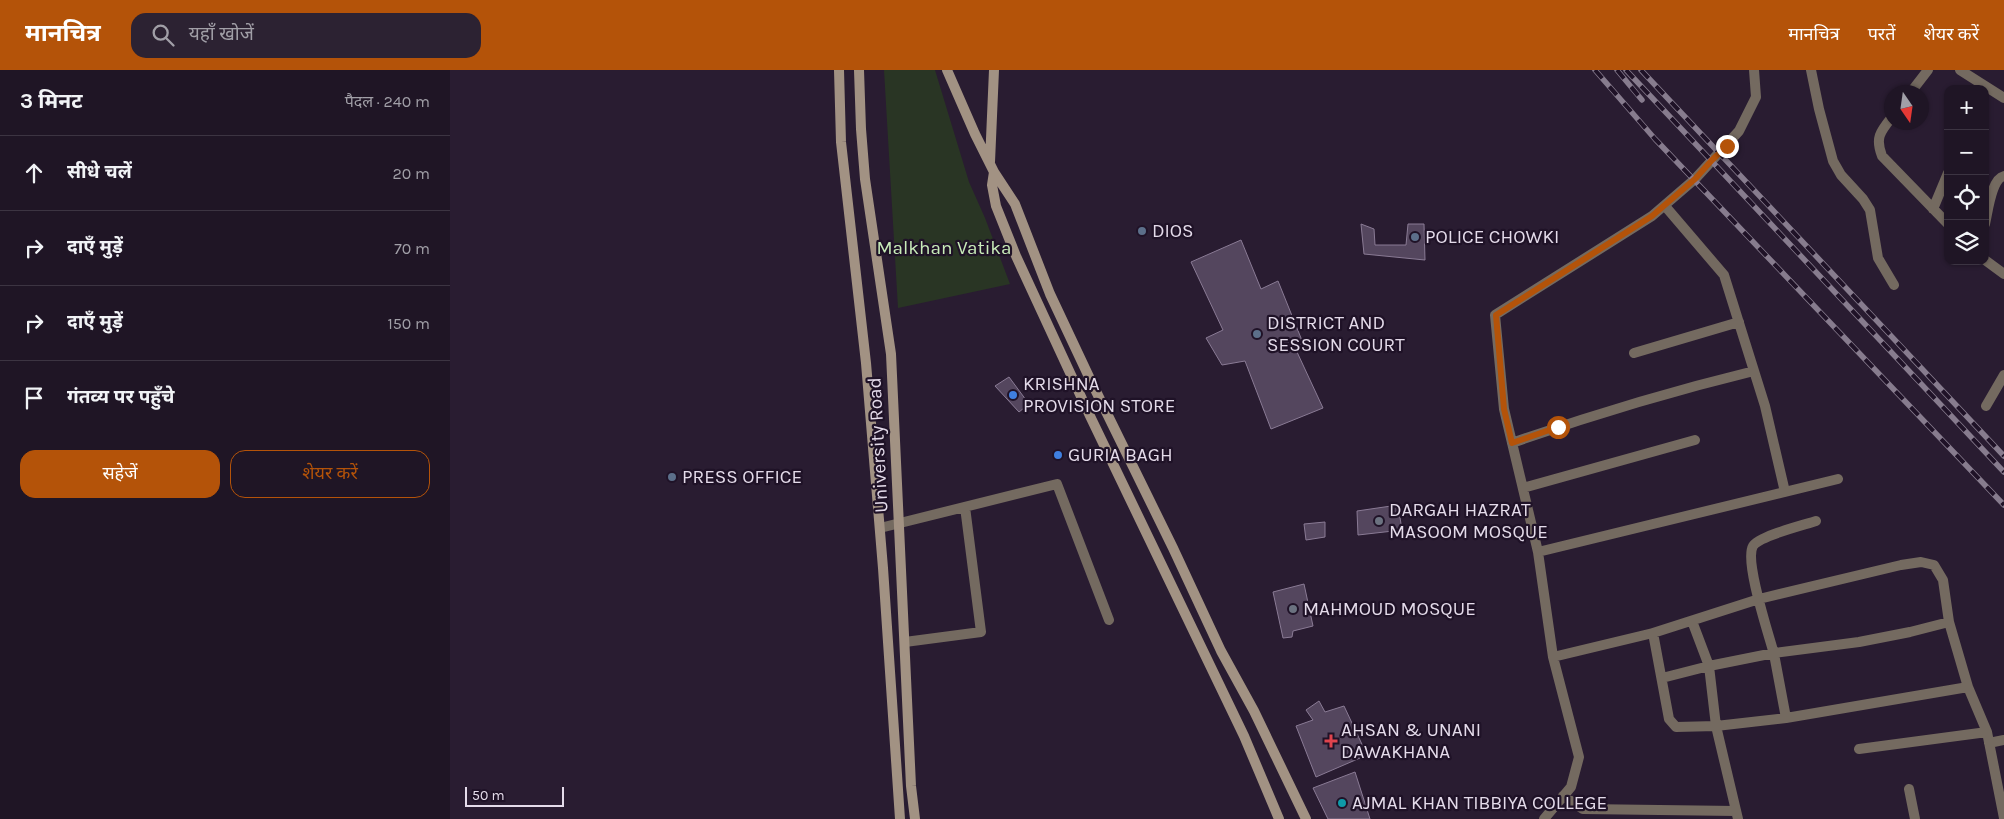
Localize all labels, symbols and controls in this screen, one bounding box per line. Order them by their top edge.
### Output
search box [131,13,481,58]
text: मानचित्र [25,19,101,47]
icon: search [149,21,177,49]
text: यहाँ खोजें [189,23,254,45]
text: मानचित्र [1788,23,1840,45]
text: परतें [1868,23,1895,45]
text: शेयर करें [1923,23,1979,45]
north arrow [1884,85,1929,130]
map controls [1944,85,1989,265]
button: + [1944,85,1989,130]
text: 3 मिनट [20,89,82,113]
text: पैदल · 240 m [345,92,430,111]
button: − [1944,130,1989,175]
route end [1716,135,1739,158]
icon: ahead [20,159,48,187]
text: सीधे चलें [67,161,132,183]
text: 20 m [392,164,430,183]
button: locate [1944,175,1989,220]
place label: DIOS [1152,220,1194,242]
button: layers [1944,220,1989,265]
marker: DIOS [1136,225,1148,237]
place label: POLICE CHOWKI [1425,226,1559,248]
marker: POLICE CHOWKI [1409,231,1421,243]
icon: right [20,234,48,262]
text: दाएँ मुड़ें [67,236,123,258]
park label: Malkhan Vatika [877,237,1012,259]
text: 70 m [394,239,430,258]
icon: right [20,309,48,337]
text: दाएँ मुड़ें [67,311,123,333]
place label: DISTRICT AND SESSION COURT [1267,312,1405,356]
text: 150 m [387,314,430,333]
marker: DISTRICT AND SESSION COURT [1251,328,1263,340]
place label: KRISHNA PROVISION STORE [1023,373,1175,417]
street label: University Road [863,377,893,513]
icon: arrive [20,384,48,412]
text: गंतव्य पर पहुँचे [67,386,174,408]
marker: KRISHNA PROVISION STORE [1007,389,1019,401]
route start [1547,416,1570,439]
place label: GURIA BAGH [1068,444,1173,466]
marker: GURIA BAGH [1052,449,1064,461]
button: सहेजें [20,450,220,498]
button: शेयर करें [230,450,430,498]
place label: PRESS OFFICE [682,466,802,488]
marker: PRESS OFFICE [666,471,678,483]
place label: DARGAH HAZRAT MASOOM MOSQUE [1389,499,1548,543]
marker: DARGAH HAZRAT MASOOM MOSQUE [1373,515,1385,527]
place label: MAHMOUD MOSQUE [1303,598,1476,620]
marker: MAHMOUD MOSQUE [1287,603,1299,615]
place label: AHSAN & UNANI DAWAKHANA [1341,719,1481,763]
marker: AHSAN & UNANI DAWAKHANA [1325,735,1337,747]
scale bar [465,784,564,807]
text: 50 m [472,787,505,804]
place label: AJMAL KHAN TIBBIYA COLLEGE [1352,792,1607,814]
marker: AJMAL KHAN TIBBIYA COLLEGE [1336,797,1348,809]

